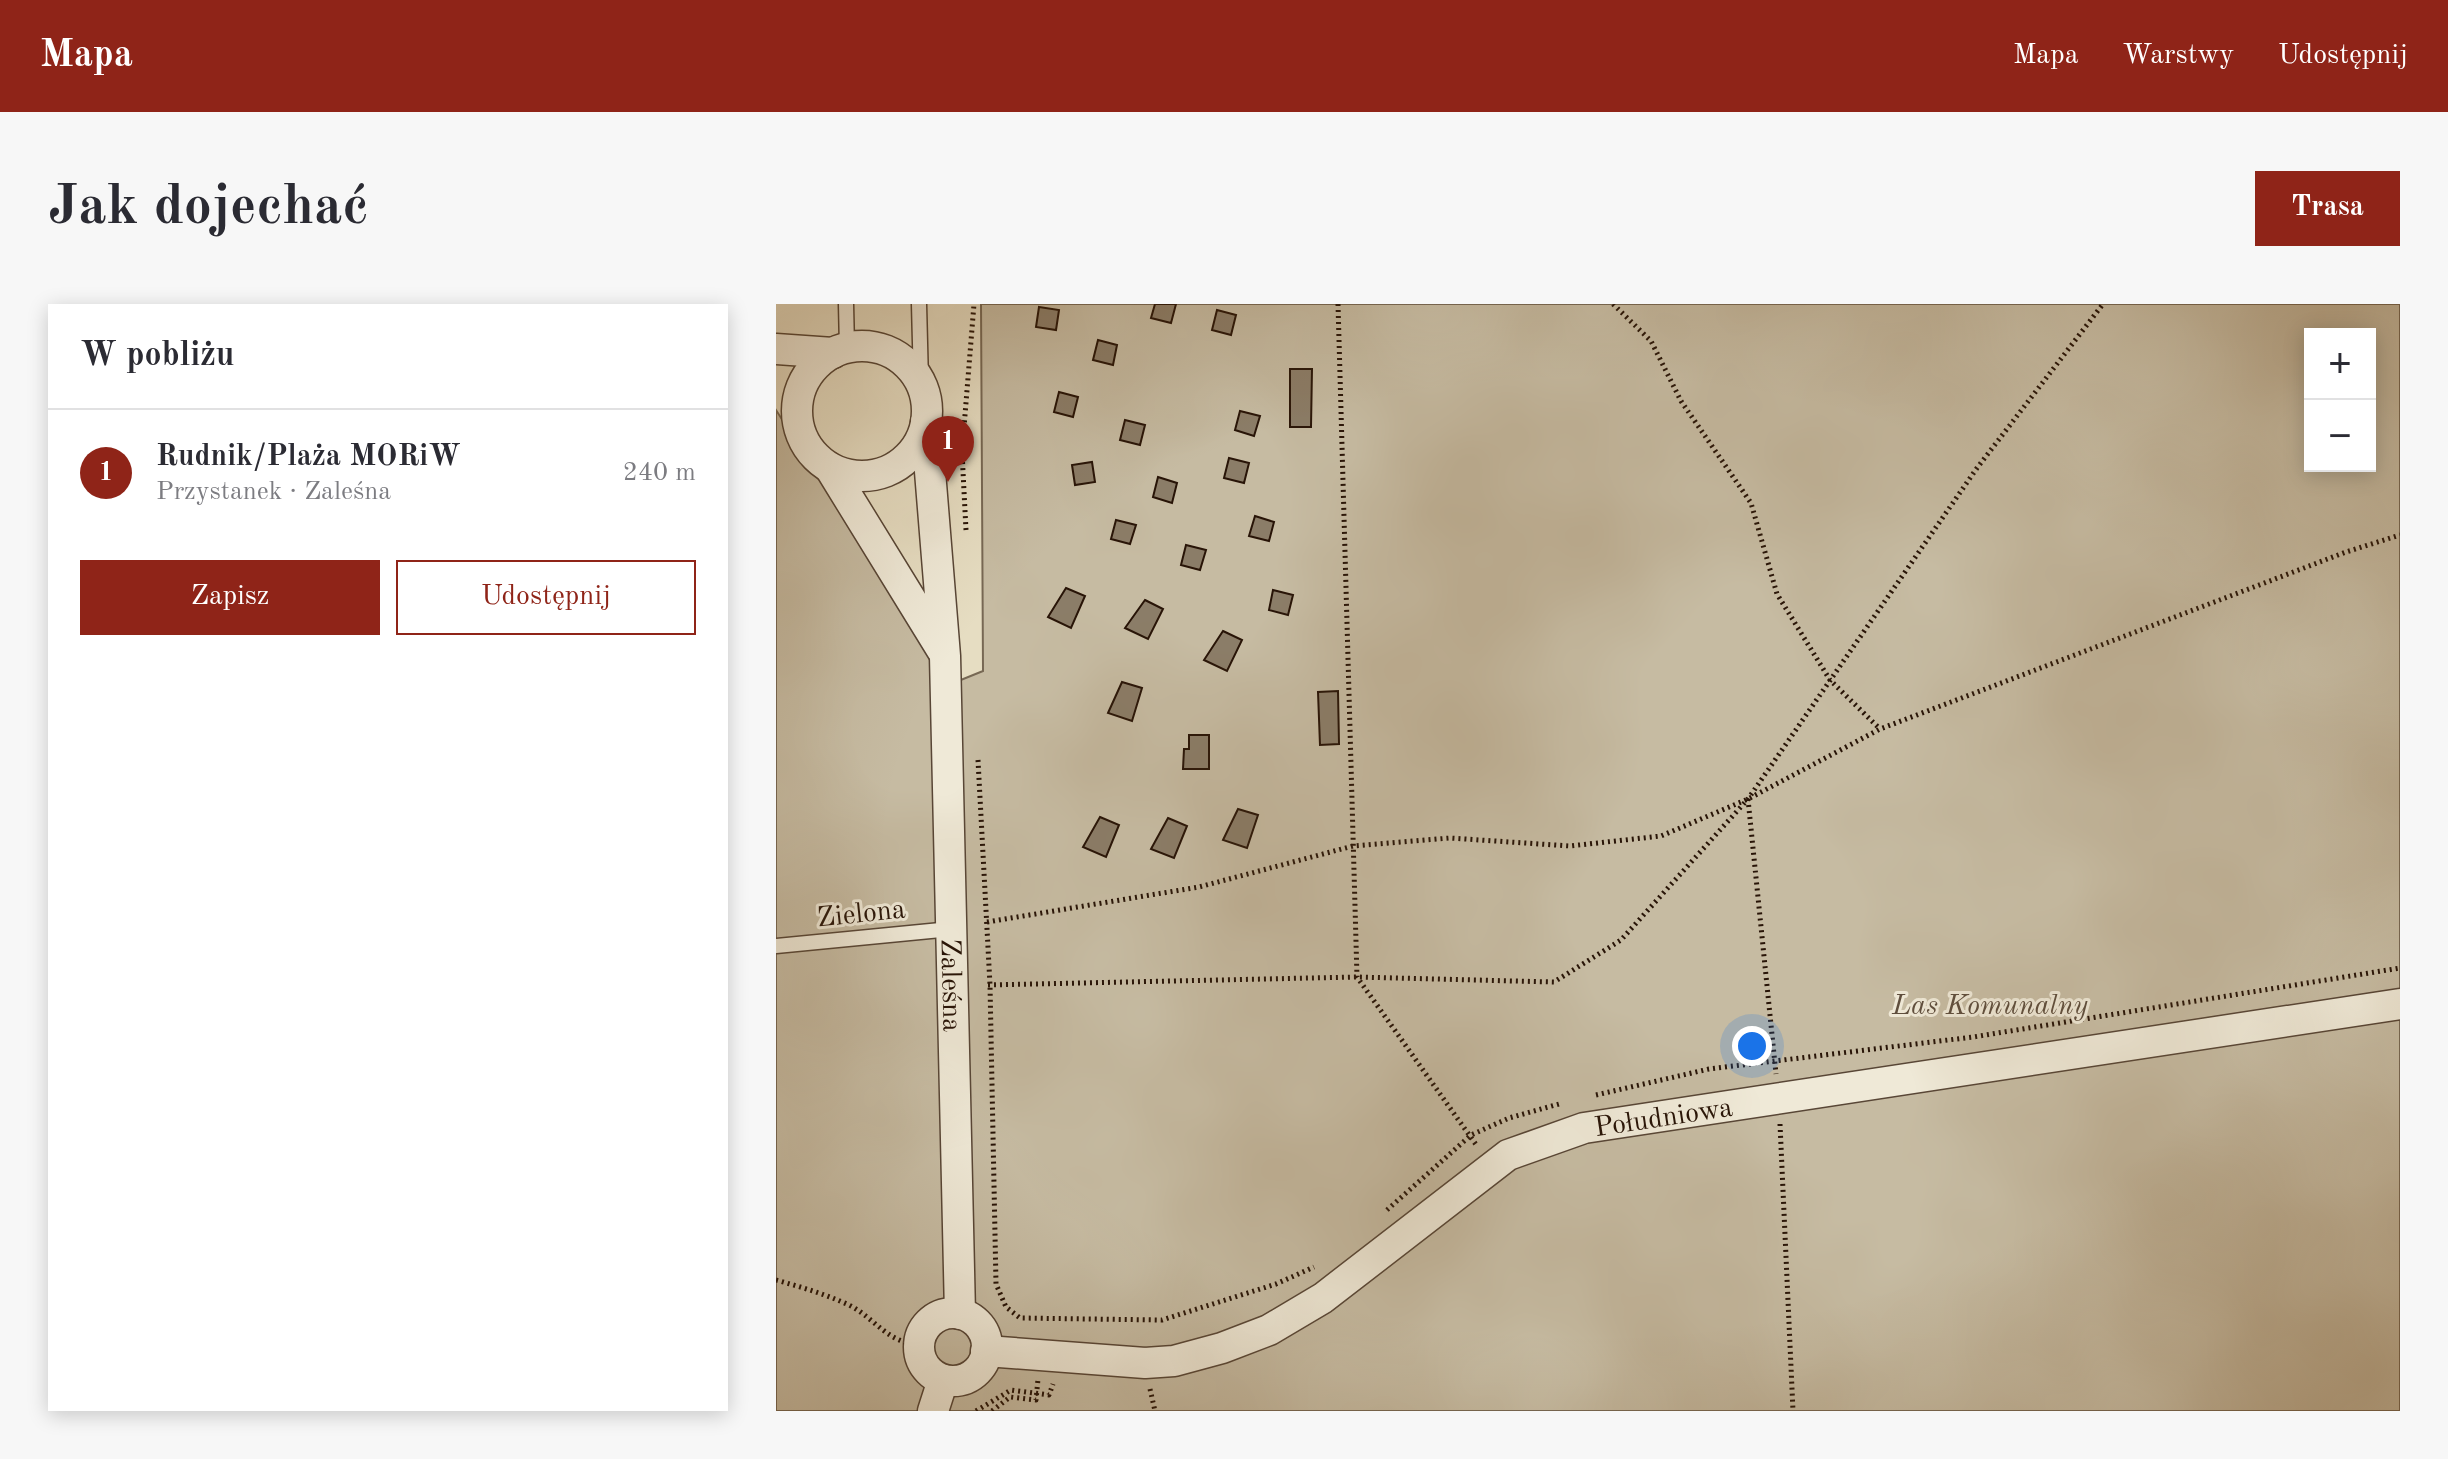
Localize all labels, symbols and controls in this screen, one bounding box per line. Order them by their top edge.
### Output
text: Mapa [40,37,133,75]
text: Mapa [2013,42,2079,70]
text: Warstwy [2123,42,2234,70]
text: Udostępnij [2278,42,2408,70]
button: Trasa [2255,171,2400,246]
text: Jak dojechać [48,180,369,236]
map controls [2304,328,2376,472]
button: + [2304,328,2376,400]
text: W pobliżu [80,339,235,373]
button: − [2304,400,2376,472]
pin: 1 [922,416,974,482]
text: Rudnik/Plaża MORiW [156,442,461,472]
text: 1 [98,460,114,486]
text: 240 m [623,460,696,486]
text: Przystanek · Zaleśna [156,479,391,505]
button: Zapisz [80,560,380,635]
button: Udostępnij [396,560,696,635]
street label: Zielona [816,896,907,934]
street label: Zaleśna [934,938,965,1033]
park label: Las Komunalny [1891,993,2089,1021]
your location [1732,1026,1772,1066]
street label: Południowa [1593,1095,1735,1143]

